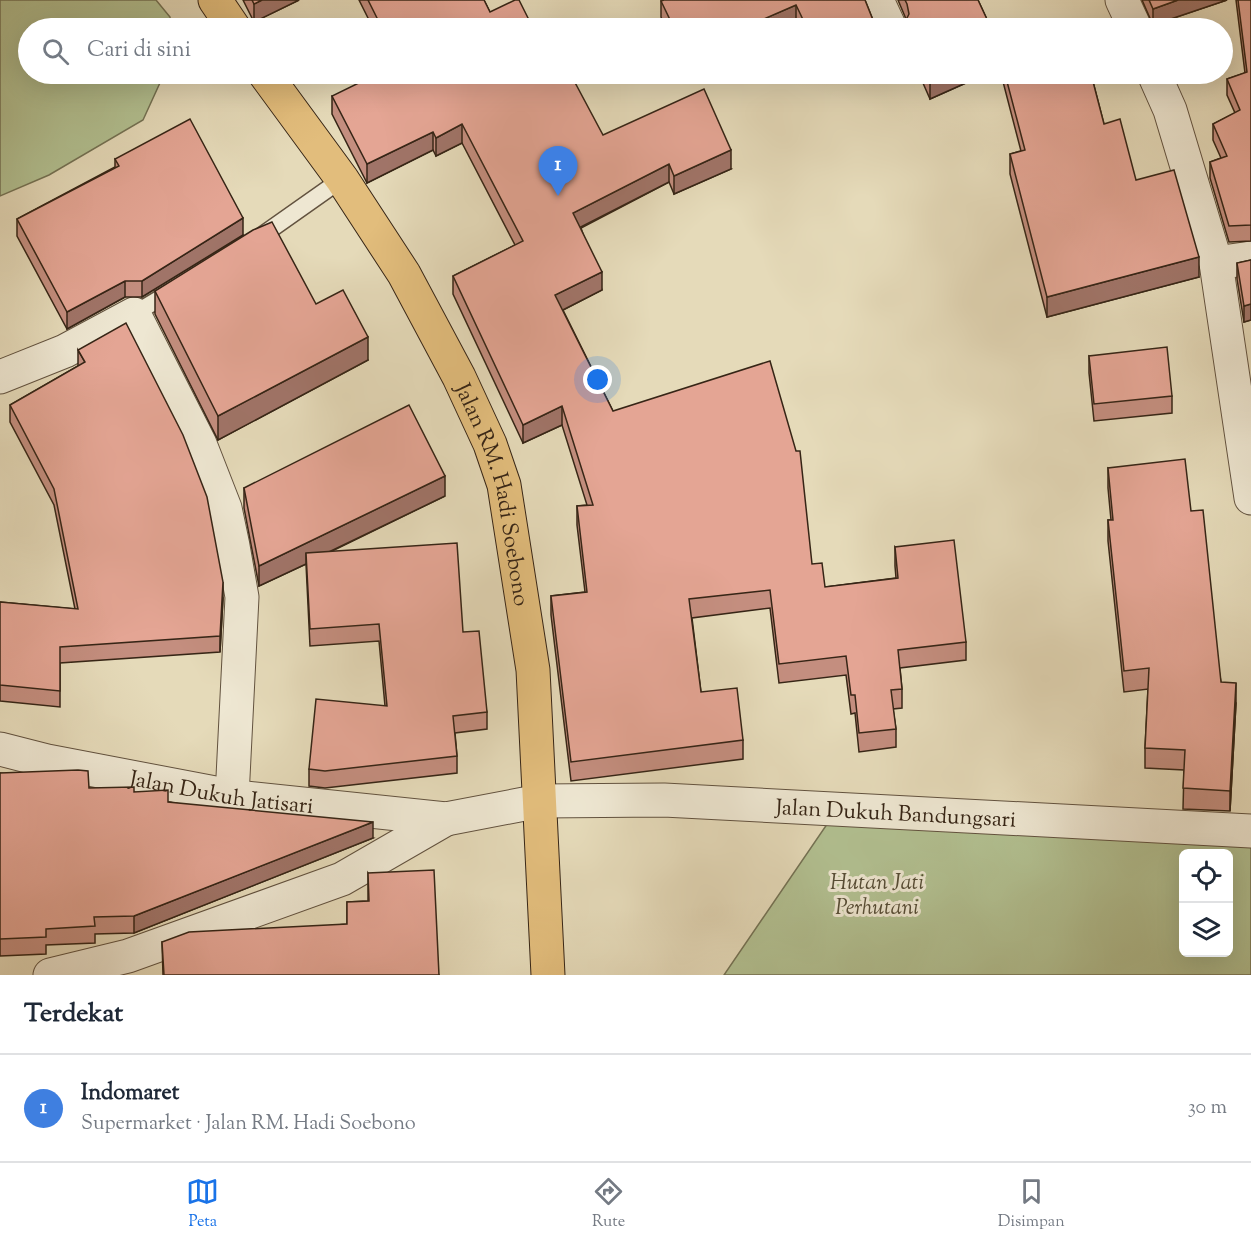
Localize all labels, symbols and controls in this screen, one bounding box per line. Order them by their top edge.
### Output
search box [18,18,1233,84]
icon: search [39,35,72,68]
text: Cari di sini [87,35,191,67]
pin: 1 [538,146,578,196]
your location [583,365,612,394]
street label: Jalan RM. Hadi Soebono [445,378,536,609]
street label: Jalan Dukuh Jatisari [126,764,315,824]
street label: Jalan Dukuh Bandungsari [774,793,1017,838]
map controls [1179,849,1233,957]
button: locate [1179,849,1233,903]
park label: Hutan Jati Perhutani [830,868,924,925]
button: layers [1179,903,1233,957]
text: Terdekat [24,996,123,1033]
text: Indomaret [81,1078,179,1110]
text: 1 [40,1094,47,1123]
text: 30 m [1188,1094,1227,1123]
text: Supermarket · Jalan RM. Hadi Soebono [81,1110,416,1139]
tab: Peta [186,1175,219,1234]
tab: Rute [592,1175,625,1234]
tab: Disimpan [998,1175,1065,1234]

